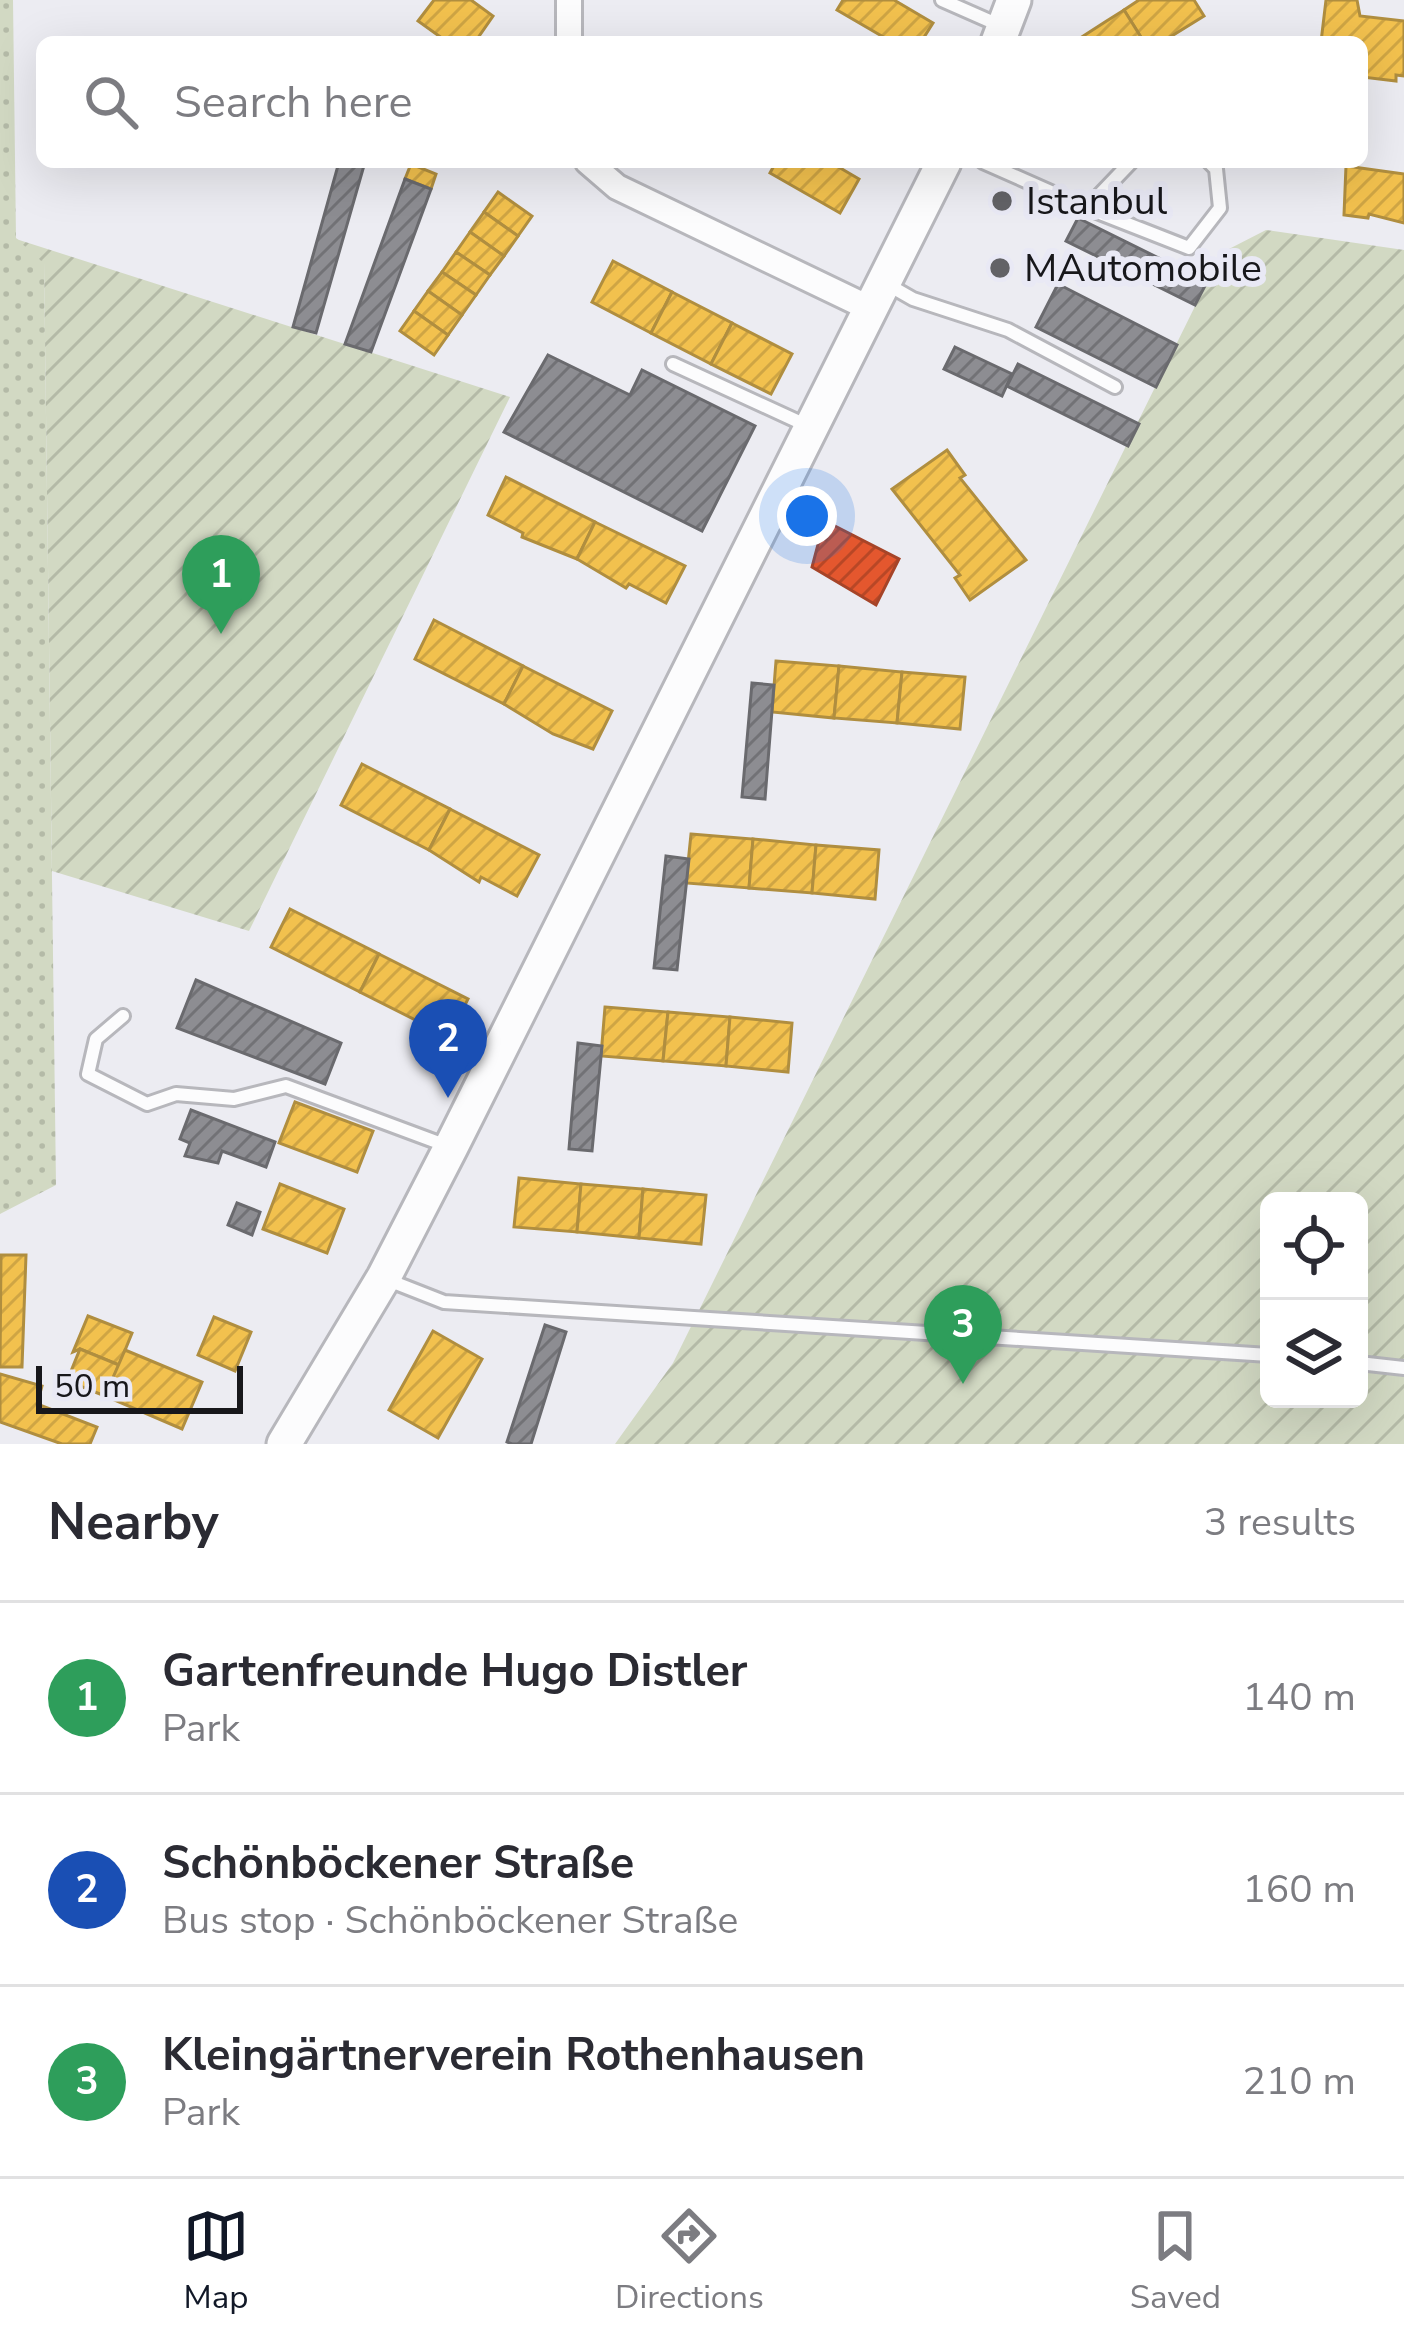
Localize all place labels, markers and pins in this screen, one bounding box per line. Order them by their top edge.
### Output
place label: Istanbul [1026,175,1168,228]
marker: Istanbul [989,188,1015,214]
place label: MAutomobile [1024,242,1262,295]
marker: MAutomobile [987,255,1013,281]
pin: 1 [182,535,260,634]
pin: 2 [409,999,487,1098]
pin: 3 [924,1285,1002,1384]

